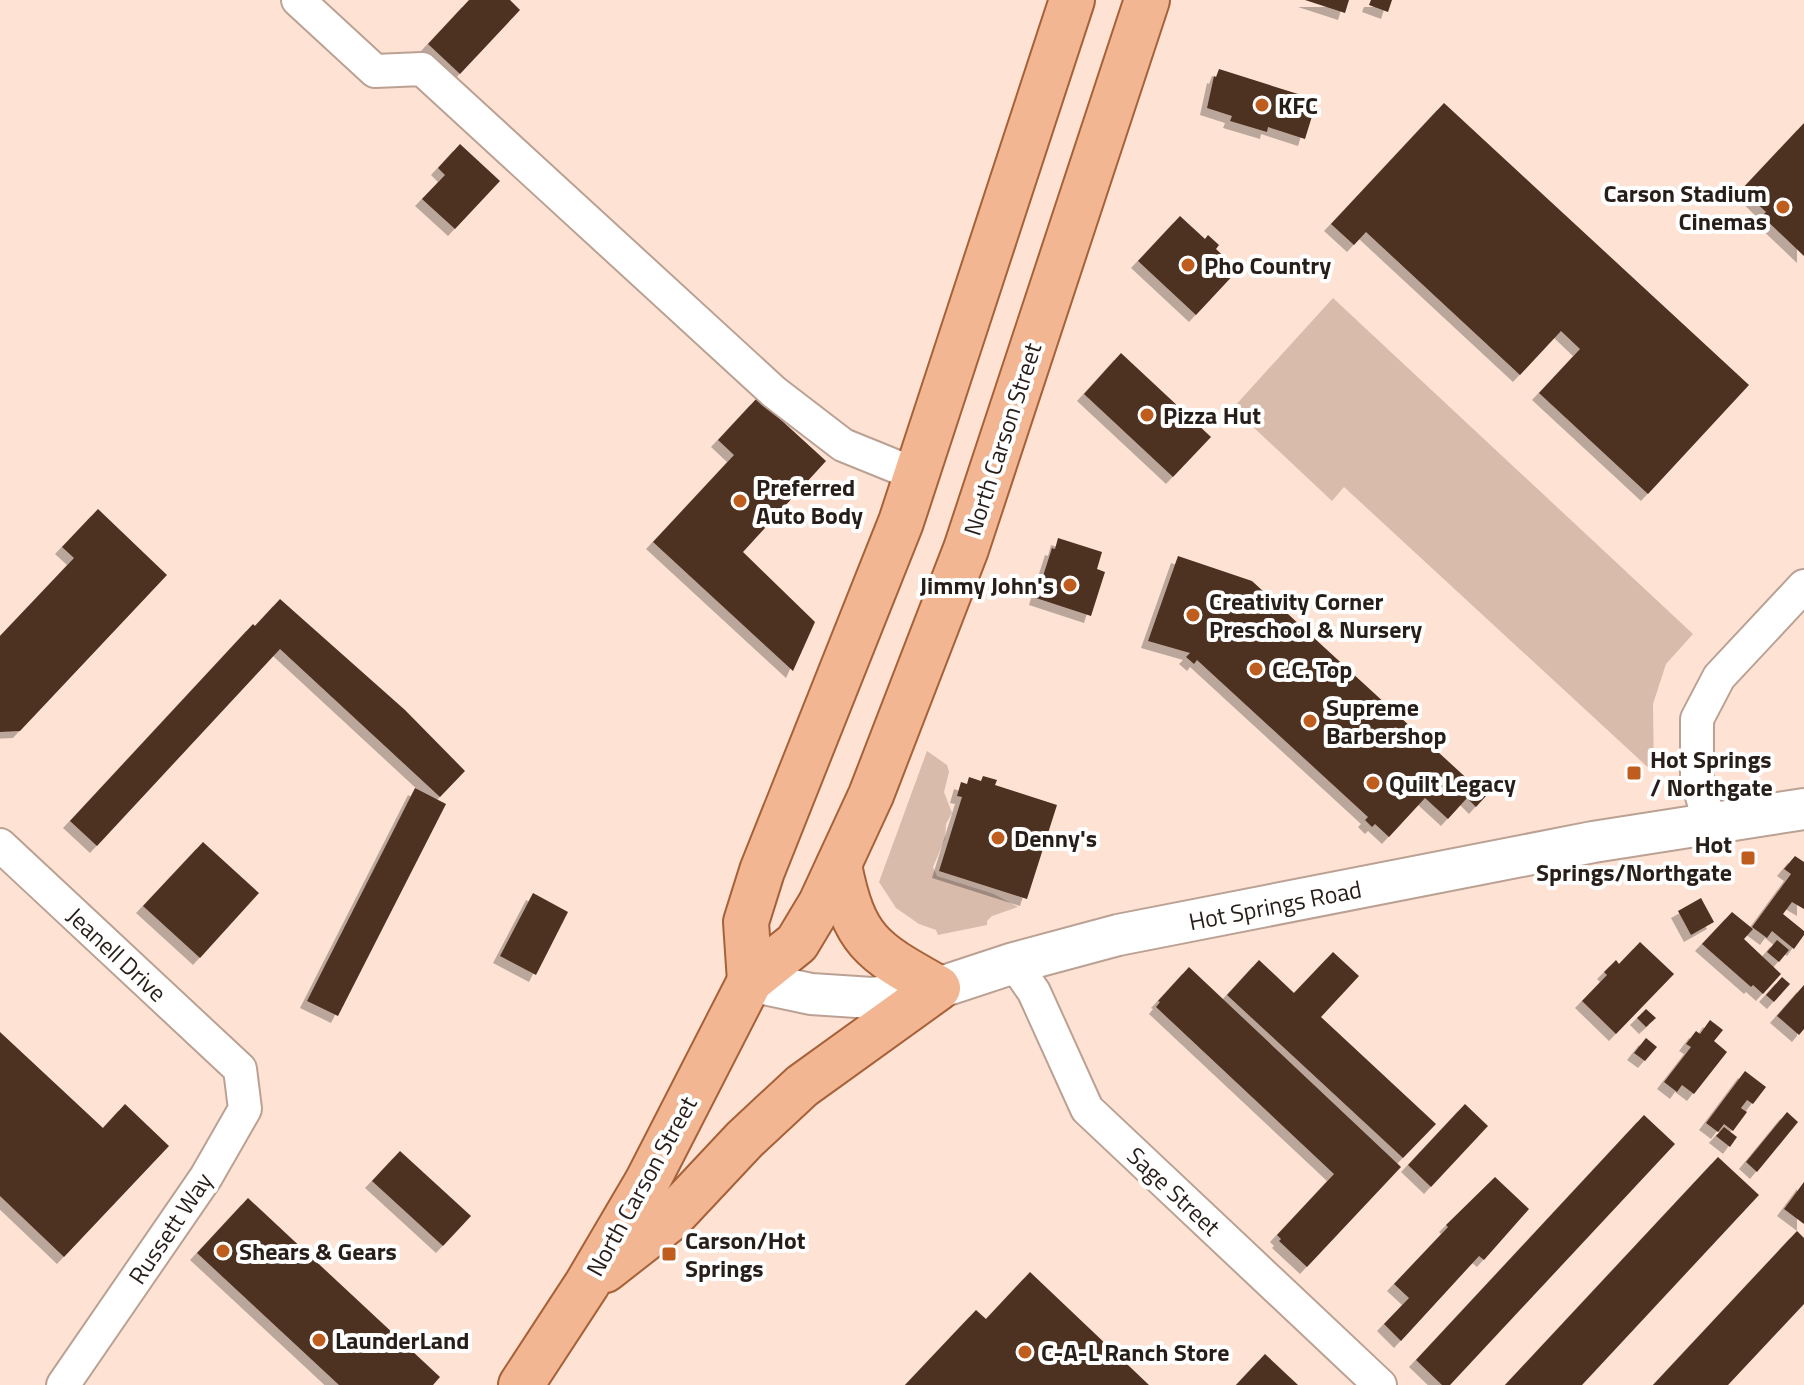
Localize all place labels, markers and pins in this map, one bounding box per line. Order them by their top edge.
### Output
place label: KFC [1278,87,1318,123]
marker: KFC [1253,96,1271,114]
place label: Carson Stadium Cinemas [1603,175,1767,239]
marker: Carson Stadium Cinemas [1774,198,1792,216]
place label: Pho Country [1204,247,1331,283]
marker: Pho Country [1179,256,1197,274]
place label: Pizza Hut [1163,397,1261,433]
marker: Pizza Hut [1138,406,1156,424]
place label: Preferred Auto Body [756,469,863,533]
marker: Preferred Auto Body [731,492,749,510]
place label: Jimmy John's [920,567,1054,603]
marker: Jimmy John's [1061,576,1079,594]
place label: Creativity Corner Preschool & Nursery [1209,583,1422,647]
marker: Creativity Corner Preschool & Nursery [1184,606,1202,624]
place label: C.C. Top [1272,651,1352,687]
marker: C.C. Top [1247,660,1265,678]
place label: Supreme Barbershop [1326,689,1446,753]
marker: Supreme Barbershop [1301,712,1319,730]
place label: Hot Springs / Northgate [1650,741,1773,805]
marker: Hot Springs / Northgate [1625,764,1643,782]
place label: Quilt Legacy [1389,765,1516,801]
marker: Quilt Legacy [1364,774,1382,792]
place label: Denny's [1014,820,1097,856]
place label: Hot Springs/Northgate [1536,826,1732,890]
marker: Denny's [989,829,1007,847]
marker: Hot Springs/Northgate [1739,849,1757,867]
place label: Carson/Hot Springs [685,1222,806,1286]
place label: Shears & Gears [239,1233,397,1269]
marker: Shears & Gears [214,1242,232,1260]
marker: Carson/Hot Springs [660,1245,678,1263]
place label: LaunderLand [335,1322,470,1358]
marker: LaunderLand [310,1331,328,1349]
place label: C-A-L Ranch Store [1041,1334,1229,1370]
marker: C-A-L Ranch Store [1016,1343,1034,1361]

